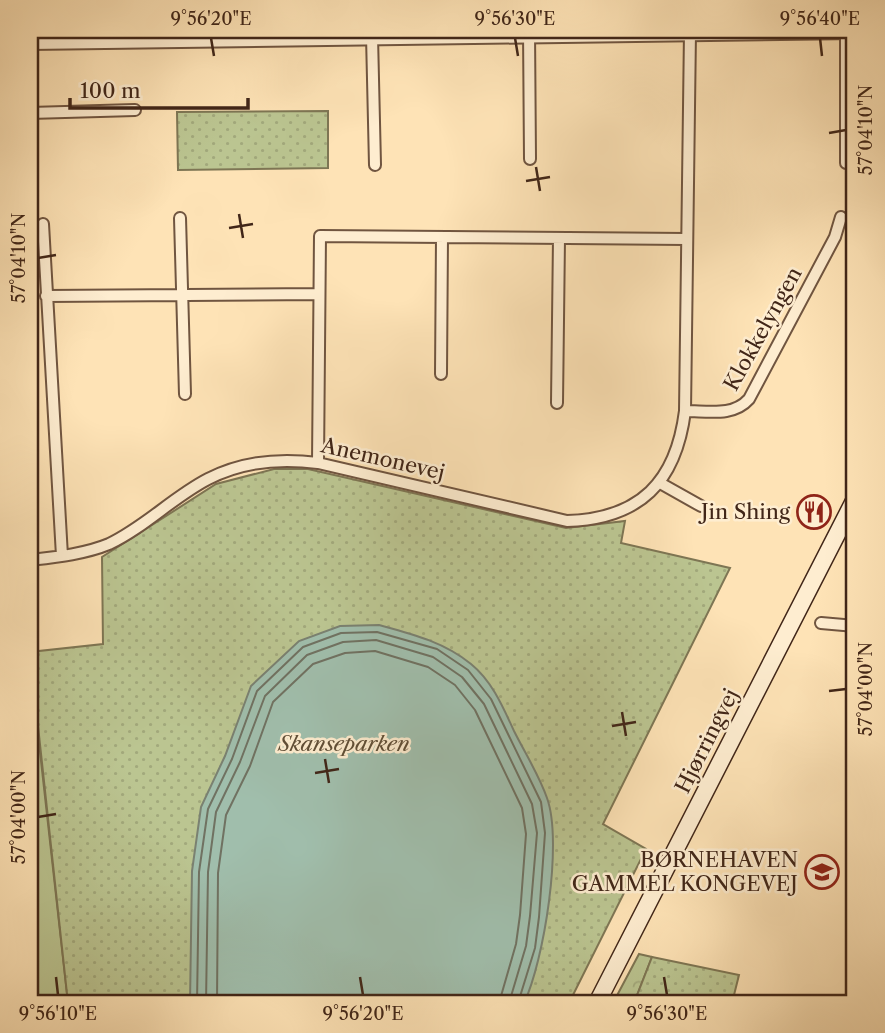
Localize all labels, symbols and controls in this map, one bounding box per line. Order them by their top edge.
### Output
text: 9°56'20"E [170,8,252,30]
text: 9°56'30"E [475,8,555,30]
text: 9°56'40"E [780,8,860,30]
scale bar [70,66,248,110]
text: 100 m [80,78,141,103]
text: 57°04'10"N [855,85,877,175]
text: 57°04'10"N [8,213,30,303]
street label: Klokkelyngen [718,263,807,395]
street label: Anemonevej [318,432,447,485]
restaurant icon: Jin Shing [795,493,833,531]
place label: Jin Shing [698,499,791,524]
text: 57°04'00"N [855,642,877,736]
street label: Hjørringvej [670,684,744,797]
park label: Skanseparken [276,731,410,756]
text: 57°04'00"N [8,770,30,864]
place label: BØRNEHAVEN GAMMEL KONGEVEJ [572,847,798,896]
school or university icon: BØRNEHAVEN GAMMEL KONGEVEJ [803,853,841,891]
text: 9°56'10"E [19,1003,97,1025]
text: 9°56'20"E [322,1003,404,1025]
text: 9°56'30"E [627,1003,707,1025]

